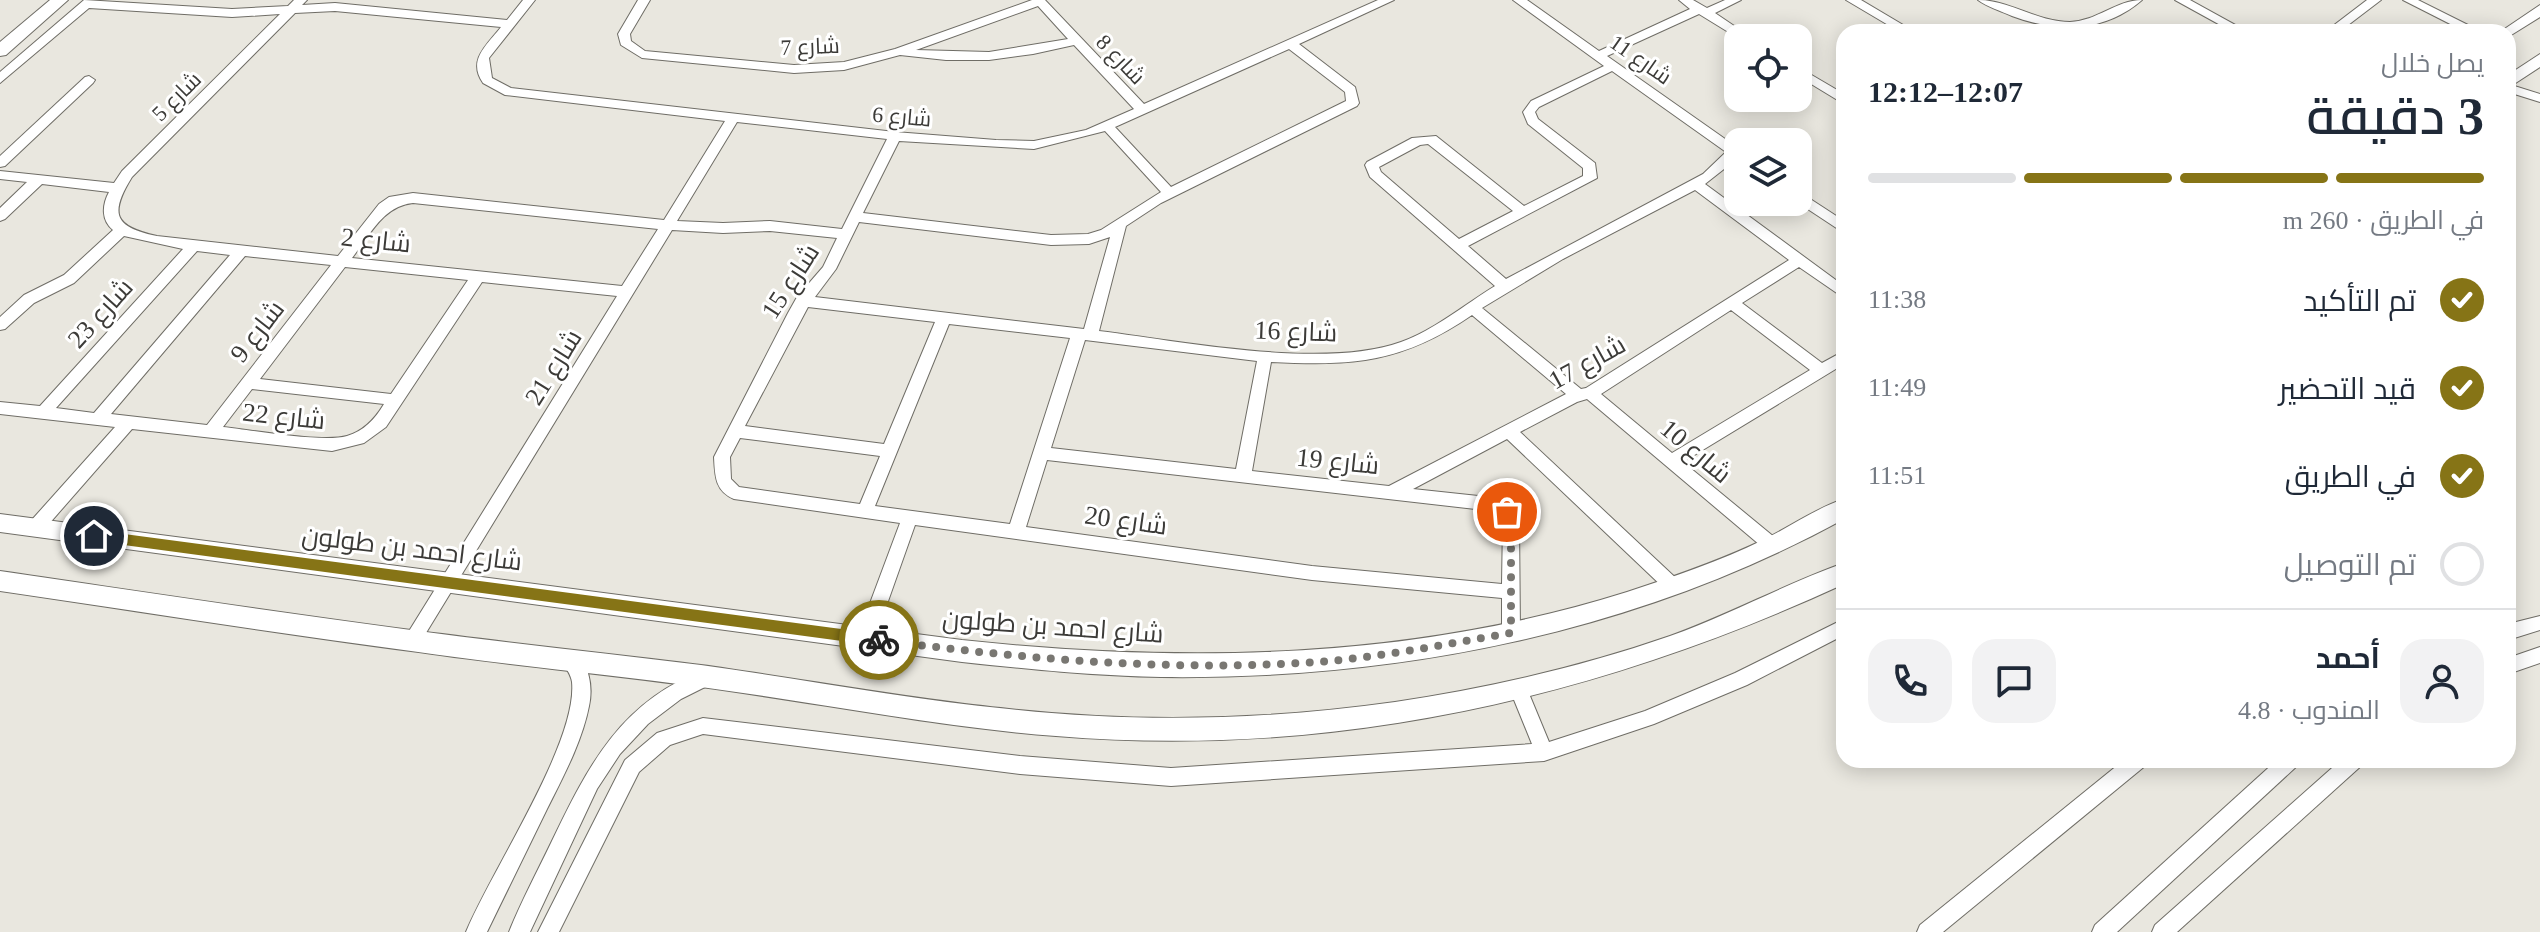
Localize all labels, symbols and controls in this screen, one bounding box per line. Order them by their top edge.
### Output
map controls [1724,24,1812,216]
button: locate [1724,24,1812,112]
street label: شارع 8 [1090,29,1150,91]
street label: شارع 11 [1604,29,1676,91]
street label: شارع 7 [780,33,840,62]
text: يصل خلال [2381,49,2484,78]
street label: شارع 5 [147,67,208,128]
text: 12:07–12:12 [1868,75,2023,108]
text: 3 دقيقة [2307,88,2484,145]
street label: شارع 6 [871,101,932,134]
button: layers [1724,128,1812,216]
text: في الطريق · 260 m [2283,206,2484,235]
street label: شارع 2 [339,222,412,261]
street label: شارع 15 [756,239,827,325]
street label: شارع 23 [62,273,140,355]
icon: check [2440,278,2484,322]
text: تم التأكيد [2303,284,2416,317]
text: 11:38 [1868,285,1926,314]
street label: شارع 9 [224,295,292,369]
street label: شارع 16 [1254,316,1338,349]
street label: شارع 21 [519,324,589,411]
street label: شارع 17 [1544,330,1631,397]
icon: check [2440,366,2484,410]
text: قيد التحضير [2279,372,2416,405]
text: 11:49 [1868,373,1926,402]
street label: شارع 22 [241,398,327,437]
street label: شارع 10 [1653,414,1737,491]
street label: شارع 19 [1295,443,1381,482]
icon: check [2440,454,2484,498]
text: في الطريق [2285,460,2416,493]
text: 11:51 [1868,461,1926,490]
pin [1473,478,1541,546]
icon: bag [1485,490,1529,534]
street label: شارع 20 [1083,500,1169,543]
pin [60,502,128,570]
icon: home [72,514,116,558]
street label: شارع احمد بن طولون [300,521,524,578]
text: تم التوصيل [2284,548,2416,581]
courier [839,600,919,680]
street label: شارع احمد بن طولون [941,604,1165,651]
icon: bike [857,618,901,662]
button: phone [1868,639,1952,723]
button: chat [1972,639,2056,723]
button: person [2400,639,2484,723]
text: أحمد [2316,641,2380,674]
text: المندوب · 4.8 [2238,696,2380,725]

